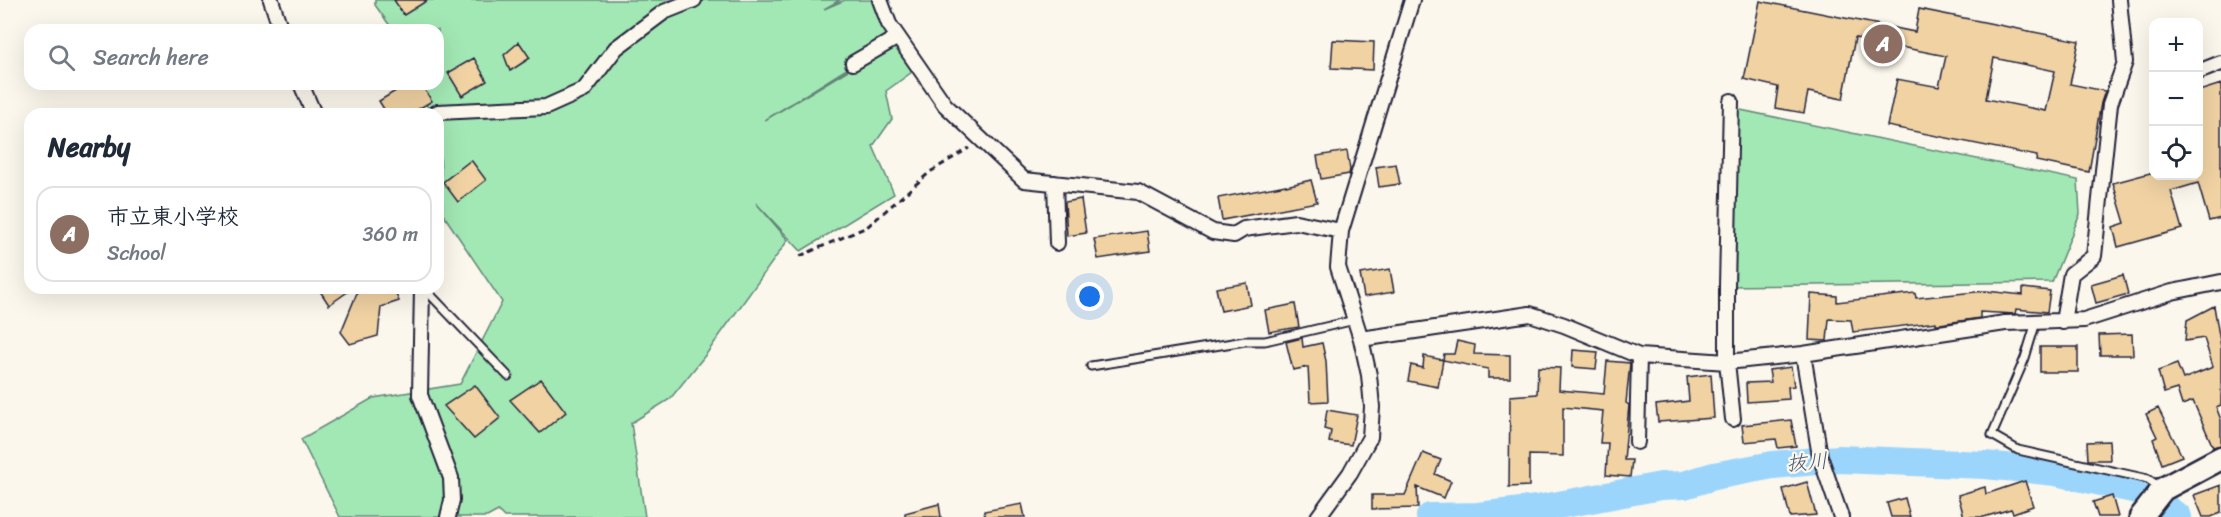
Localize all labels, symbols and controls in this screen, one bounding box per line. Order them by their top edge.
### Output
map controls [2149,18,2203,180]
button: + [2149,18,2203,72]
pin: A [1864,22,1902,66]
search box [24,24,444,90]
text: Search here [93,38,209,77]
icon: search [45,41,78,74]
button: − [2149,72,2203,126]
text: Nearby [48,124,130,170]
button: locate [2149,126,2203,180]
text: 市立東小学校 [107,197,239,236]
text: A [63,217,76,252]
text: 360 m [362,217,418,252]
text: School [107,236,166,271]
your location [1075,282,1104,311]
water label: 抜川 [1784,441,1830,483]

